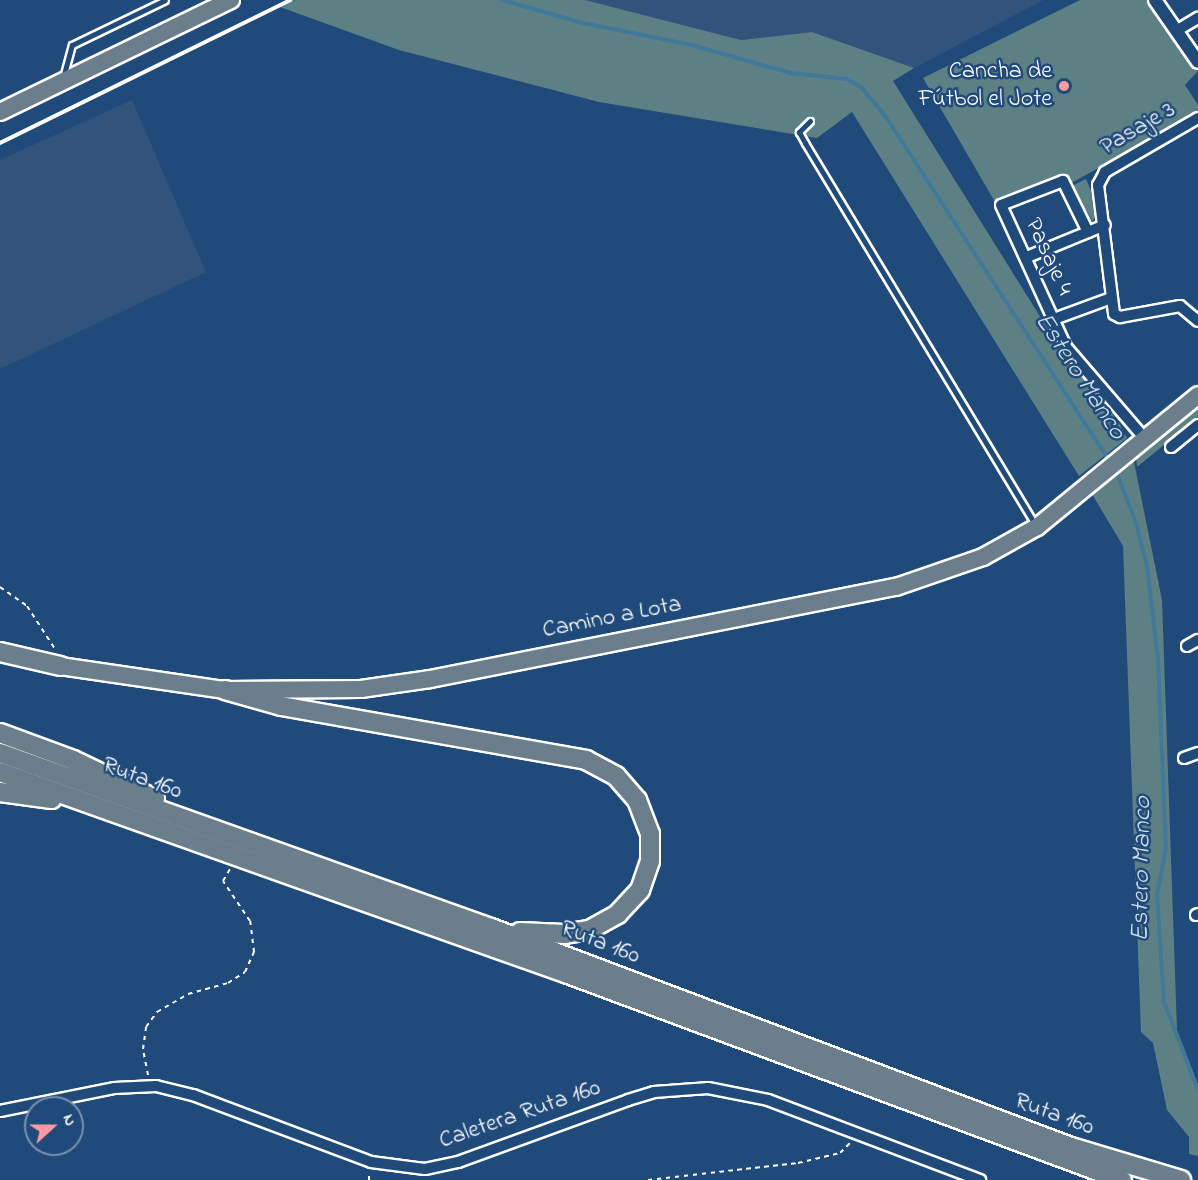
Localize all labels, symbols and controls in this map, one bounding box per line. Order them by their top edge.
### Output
place label: Cancha de Fútbol el Jote [918,58,1052,114]
marker: Cancha de Fútbol el Jote [1057,79,1071,93]
street label: Pasaje 3 [1095,96,1181,162]
street label: Pasaje 4 [1018,214,1078,300]
water label: Estero Manco [1026,308,1132,446]
street label: Camino a Lota [540,590,684,646]
street label: Ruta 160 [98,751,186,807]
water label: Estero Manco [1126,796,1160,942]
street label: Ruta 160 [556,915,644,971]
street label: Caletera Ruta 160 [436,1074,604,1156]
street label: Ruta 160 [1010,1087,1098,1143]
north arrow [24,1096,84,1156]
text: N [56,1111,82,1130]

